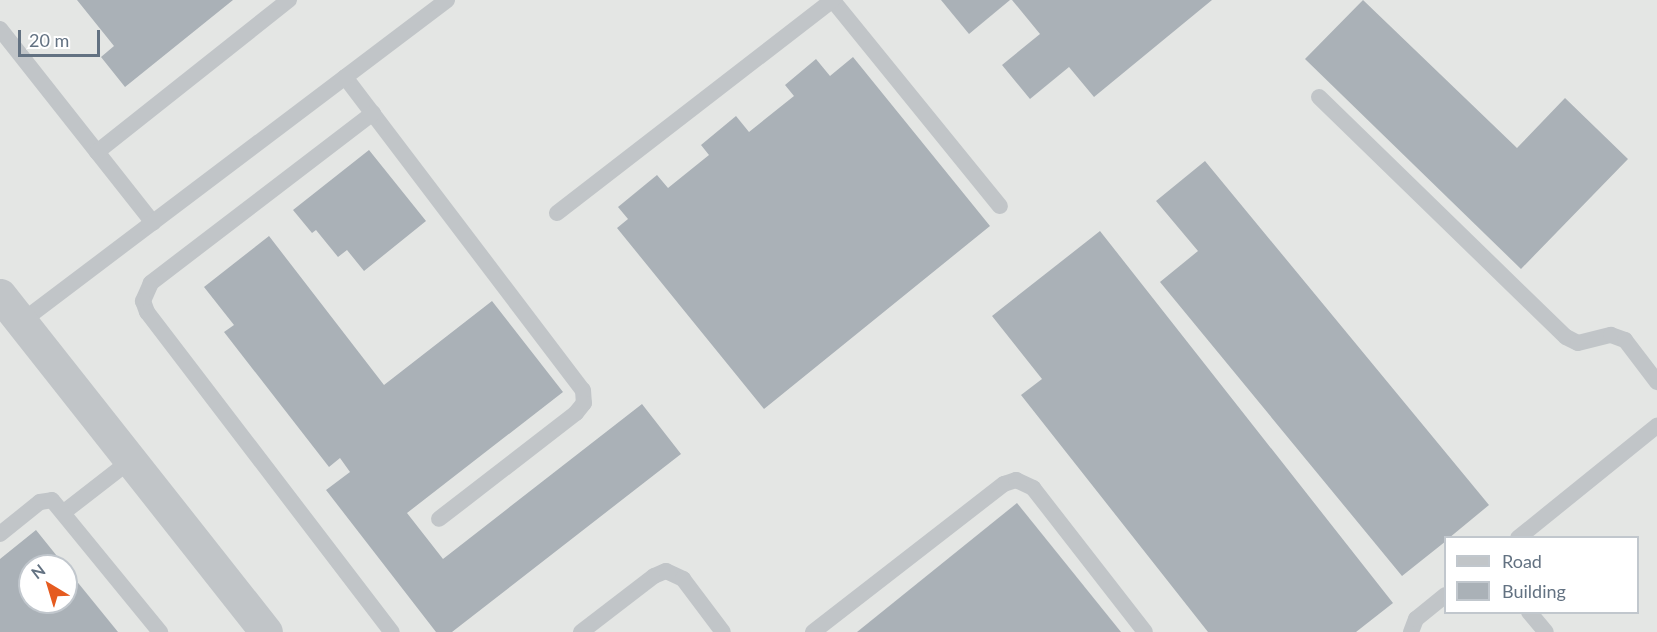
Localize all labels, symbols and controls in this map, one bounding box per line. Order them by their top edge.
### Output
scale bar [21,18,104,56]
text: 20 m [29,29,69,51]
legend [1444,536,1639,614]
text: Road [1502,550,1542,572]
north arrow [18,554,78,614]
text: N [27,560,49,582]
text: Building [1502,580,1566,602]

